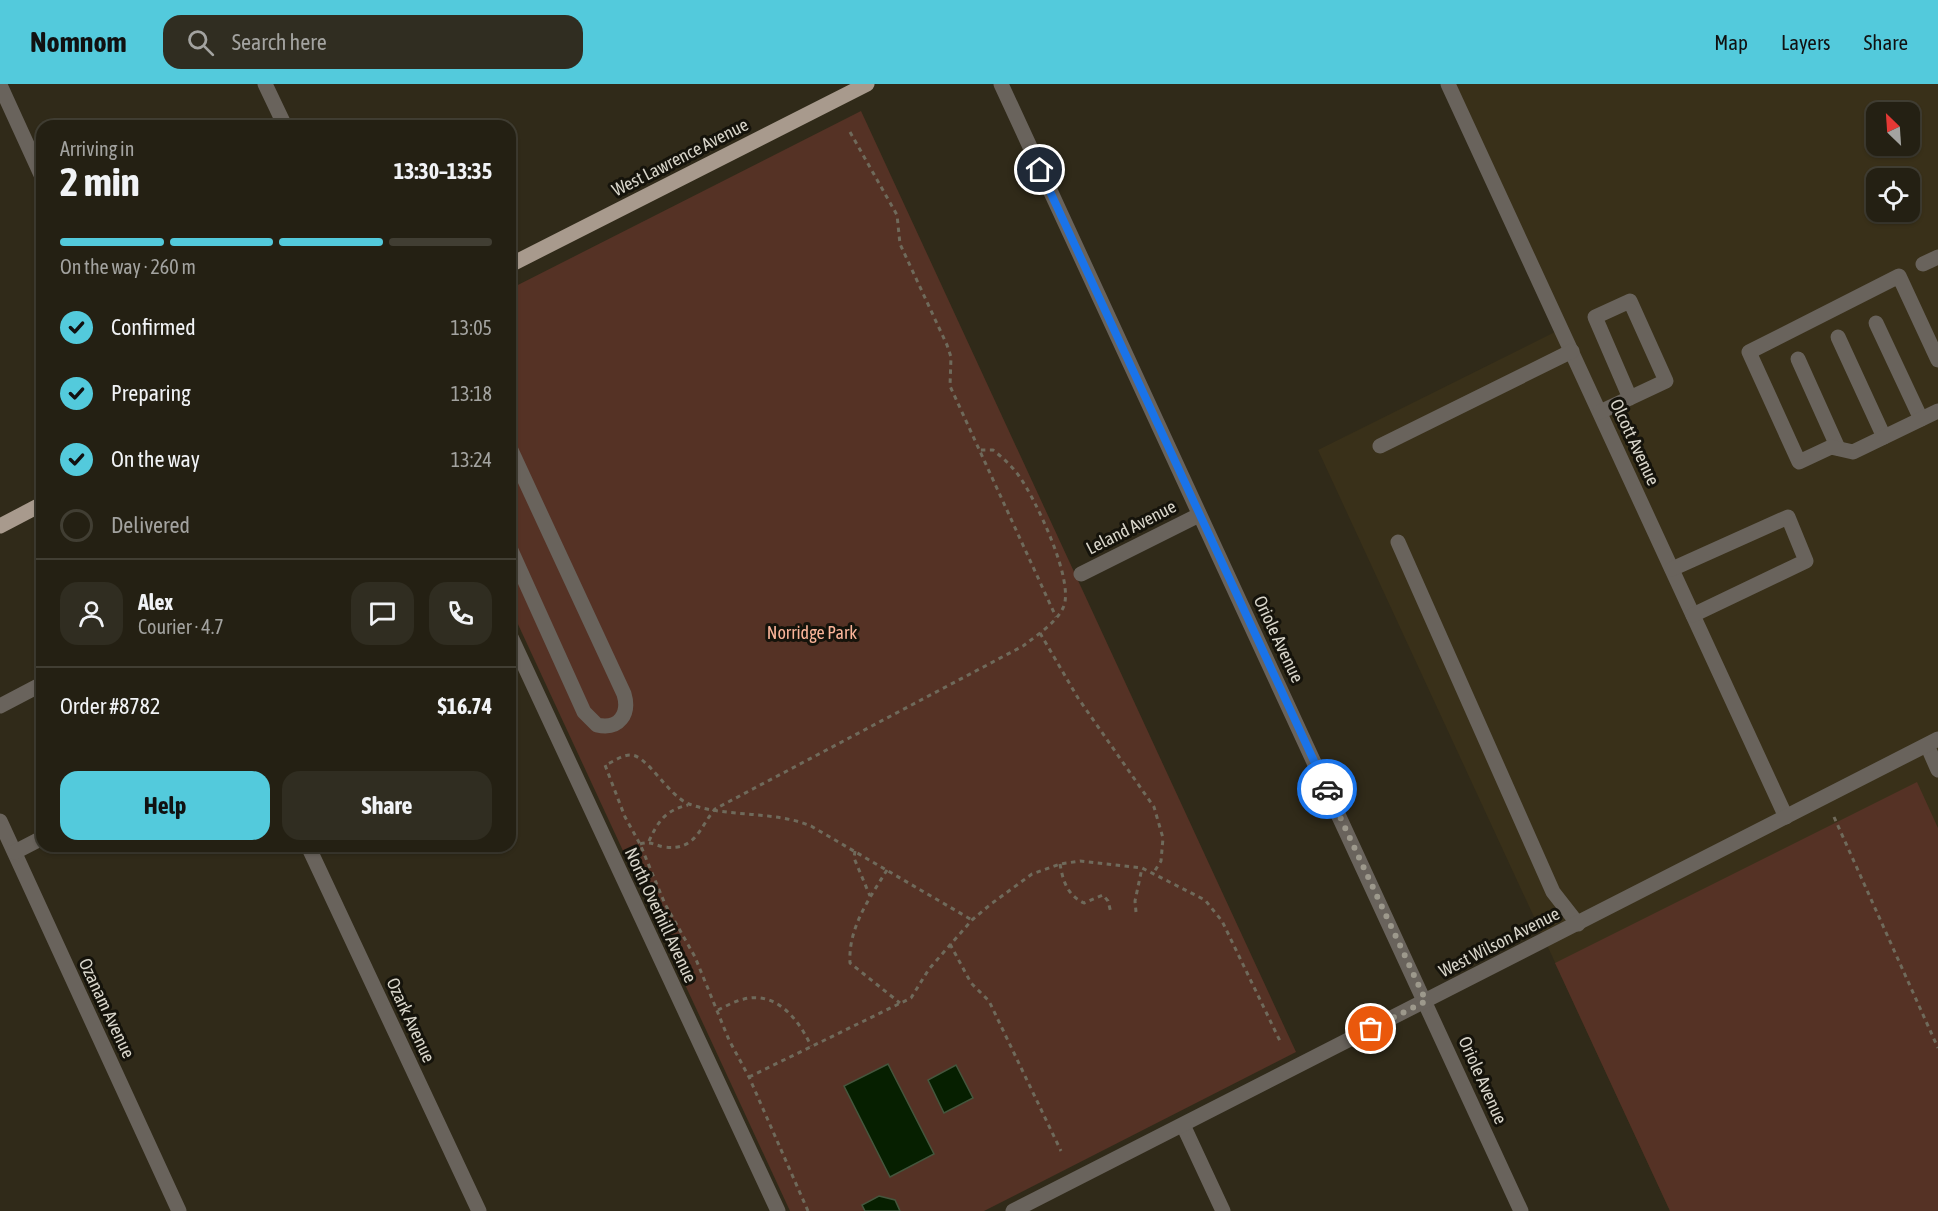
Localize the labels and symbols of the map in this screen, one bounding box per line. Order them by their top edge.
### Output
north arrow [1866,102,1920,156]
street label: West Lawrence Avenue [608,114,752,200]
pin [1014,144,1065,195]
street label: Olcott Avenue [1606,395,1664,489]
street label: Leland Avenue [1083,495,1179,559]
street label: Oriole Avenue [1250,592,1308,686]
park label: Norridge Park [767,622,857,643]
courier [1297,759,1357,819]
street label: North Overhill Avenue [621,844,701,986]
street label: West Wilson Avenue [1435,903,1563,981]
street label: Ozanam Avenue [75,955,139,1061]
street label: Ozark Avenue [382,974,440,1066]
pin [1345,1003,1396,1054]
street label: Oriole Avenue [1454,1033,1512,1127]

